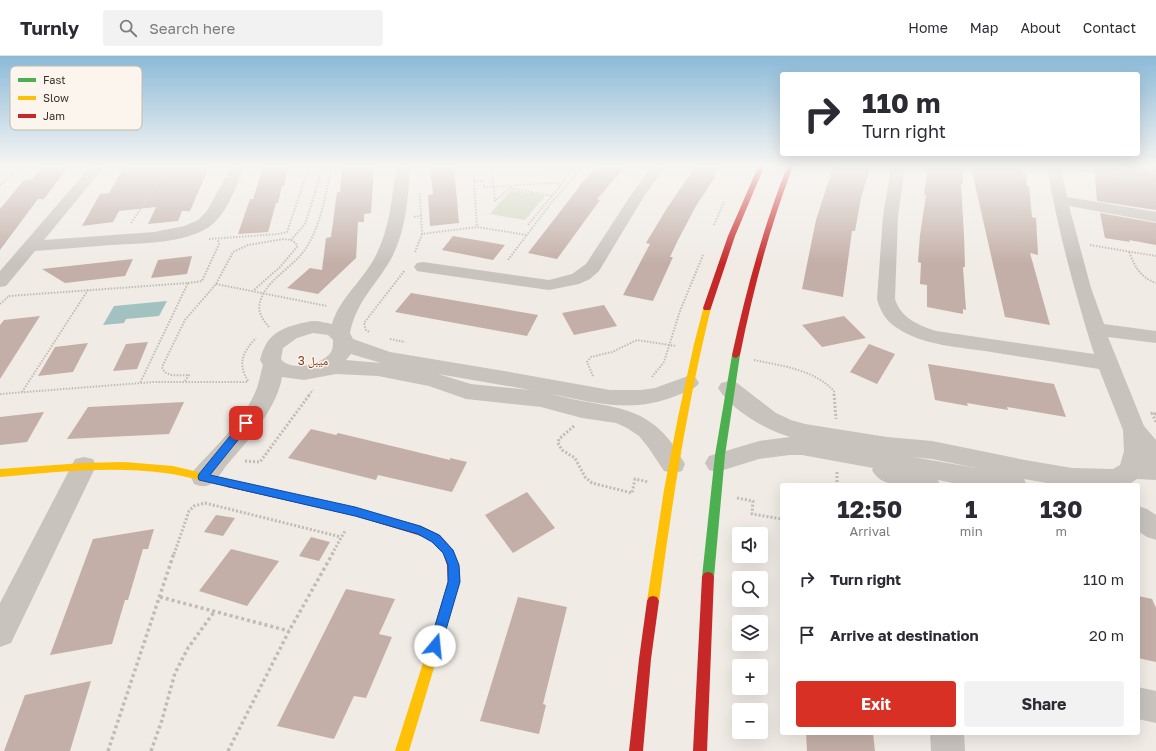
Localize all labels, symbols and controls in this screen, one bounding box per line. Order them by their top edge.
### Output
search box [103,10,383,46]
text: Turnly [20,16,79,39]
icon: search [117,17,139,39]
text: Search here [149,19,235,37]
text: Home [908,19,948,36]
text: Map [970,19,998,36]
text: About [1020,19,1061,36]
text: Contact [1083,19,1136,36]
legend [10,66,142,130]
text: Fast [43,73,66,86]
text: 110 m [862,86,941,119]
icon: right [796,88,848,140]
text: Slow [43,91,69,104]
text: Jam [43,109,65,122]
text: Turn right [862,120,946,142]
district label: ميبل 3 [298,353,328,368]
pin [229,406,263,440]
icon: arrive [235,412,257,434]
text: 12:50 [837,494,902,523]
text: 1 [965,494,977,523]
text: 130 [1040,494,1083,523]
text: Arrival [849,523,890,539]
text: min [960,523,983,539]
text: m [1056,523,1067,539]
map controls [732,527,768,739]
button: sound [732,527,768,563]
icon: right [796,568,818,590]
text: Turn right [830,570,901,588]
text: 110 m [1083,570,1124,588]
button: search [732,571,768,607]
button: layers [732,615,768,651]
icon: arrive [796,624,818,646]
position arrow [414,625,456,667]
text: Arrive at destination [830,626,979,644]
text: 20 m [1089,626,1124,644]
button: + [732,659,768,695]
button: Exit [796,681,956,727]
button: Share [964,681,1124,727]
button: − [732,703,768,739]

